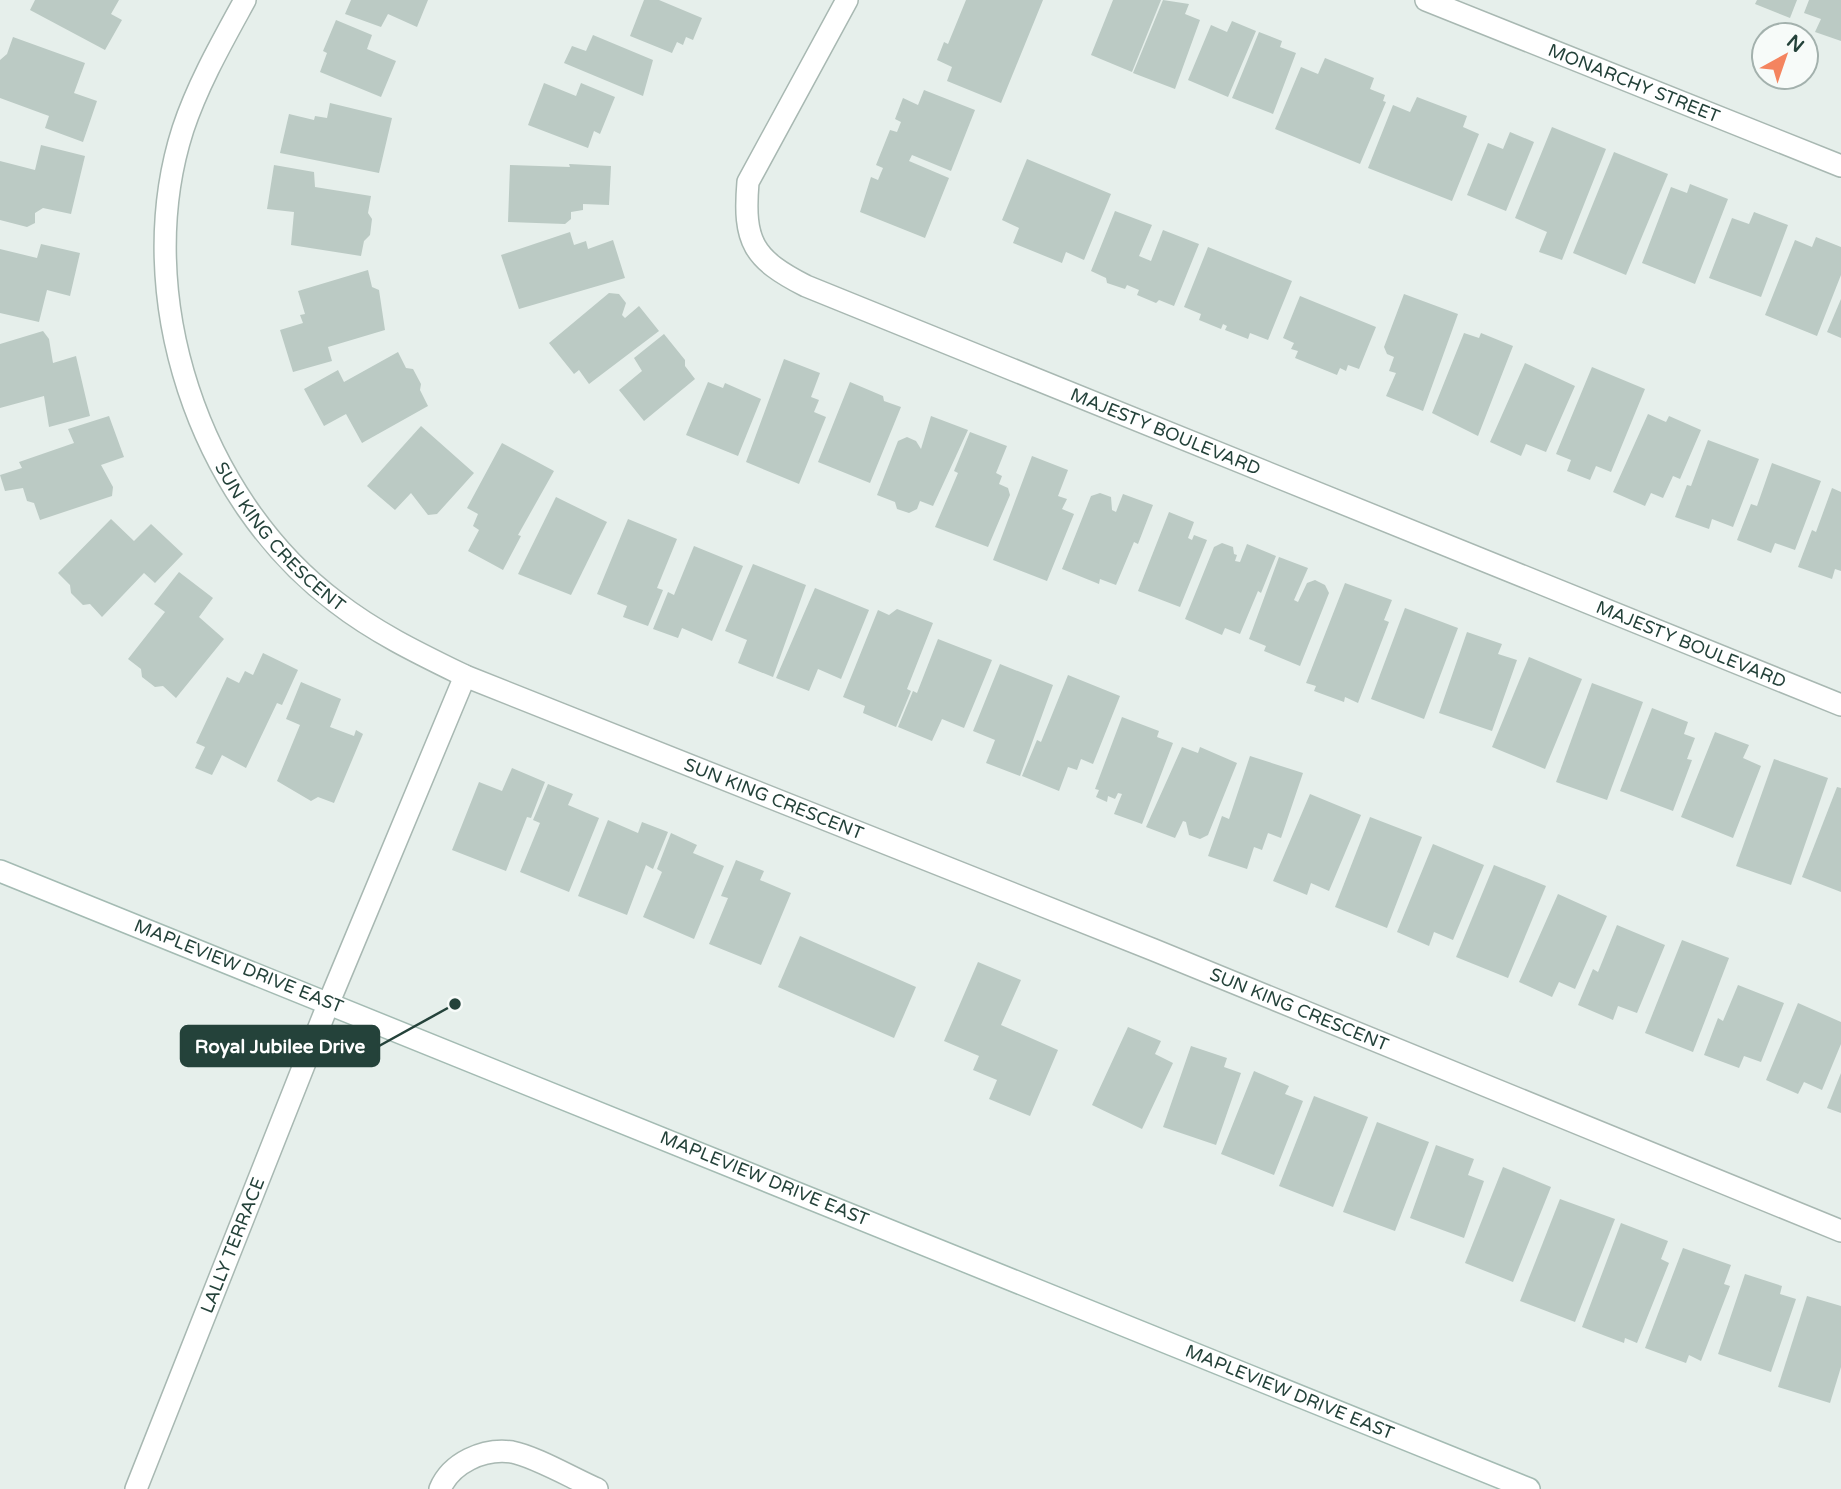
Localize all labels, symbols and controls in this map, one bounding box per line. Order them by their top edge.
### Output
north arrow [1750,21,1820,91]
text: N [1782,30,1808,57]
street label: MONARCHY STREET [1545,39,1723,127]
street label: MAJESTY BOULEVARD [1067,383,1264,480]
street label: SUN KING CRESCENT [210,458,350,616]
street label: MAJESTY BOULEVARD [1593,596,1789,693]
street label: SUN KING CRESCENT [681,753,867,844]
street label: MAPLEVIEW DRIVE EAST [131,914,347,1018]
street label: SUN KING CRESCENT [1207,963,1392,1056]
callout: Royal Jubilee Drive [181,1026,379,1066]
text: Royal Jubilee Drive [195,1036,365,1059]
street label: MAPLEVIEW DRIVE EAST [657,1126,872,1231]
street label: LALLY TERRACE [196,1174,269,1316]
street label: MAPLEVIEW DRIVE EAST [1182,1340,1397,1444]

